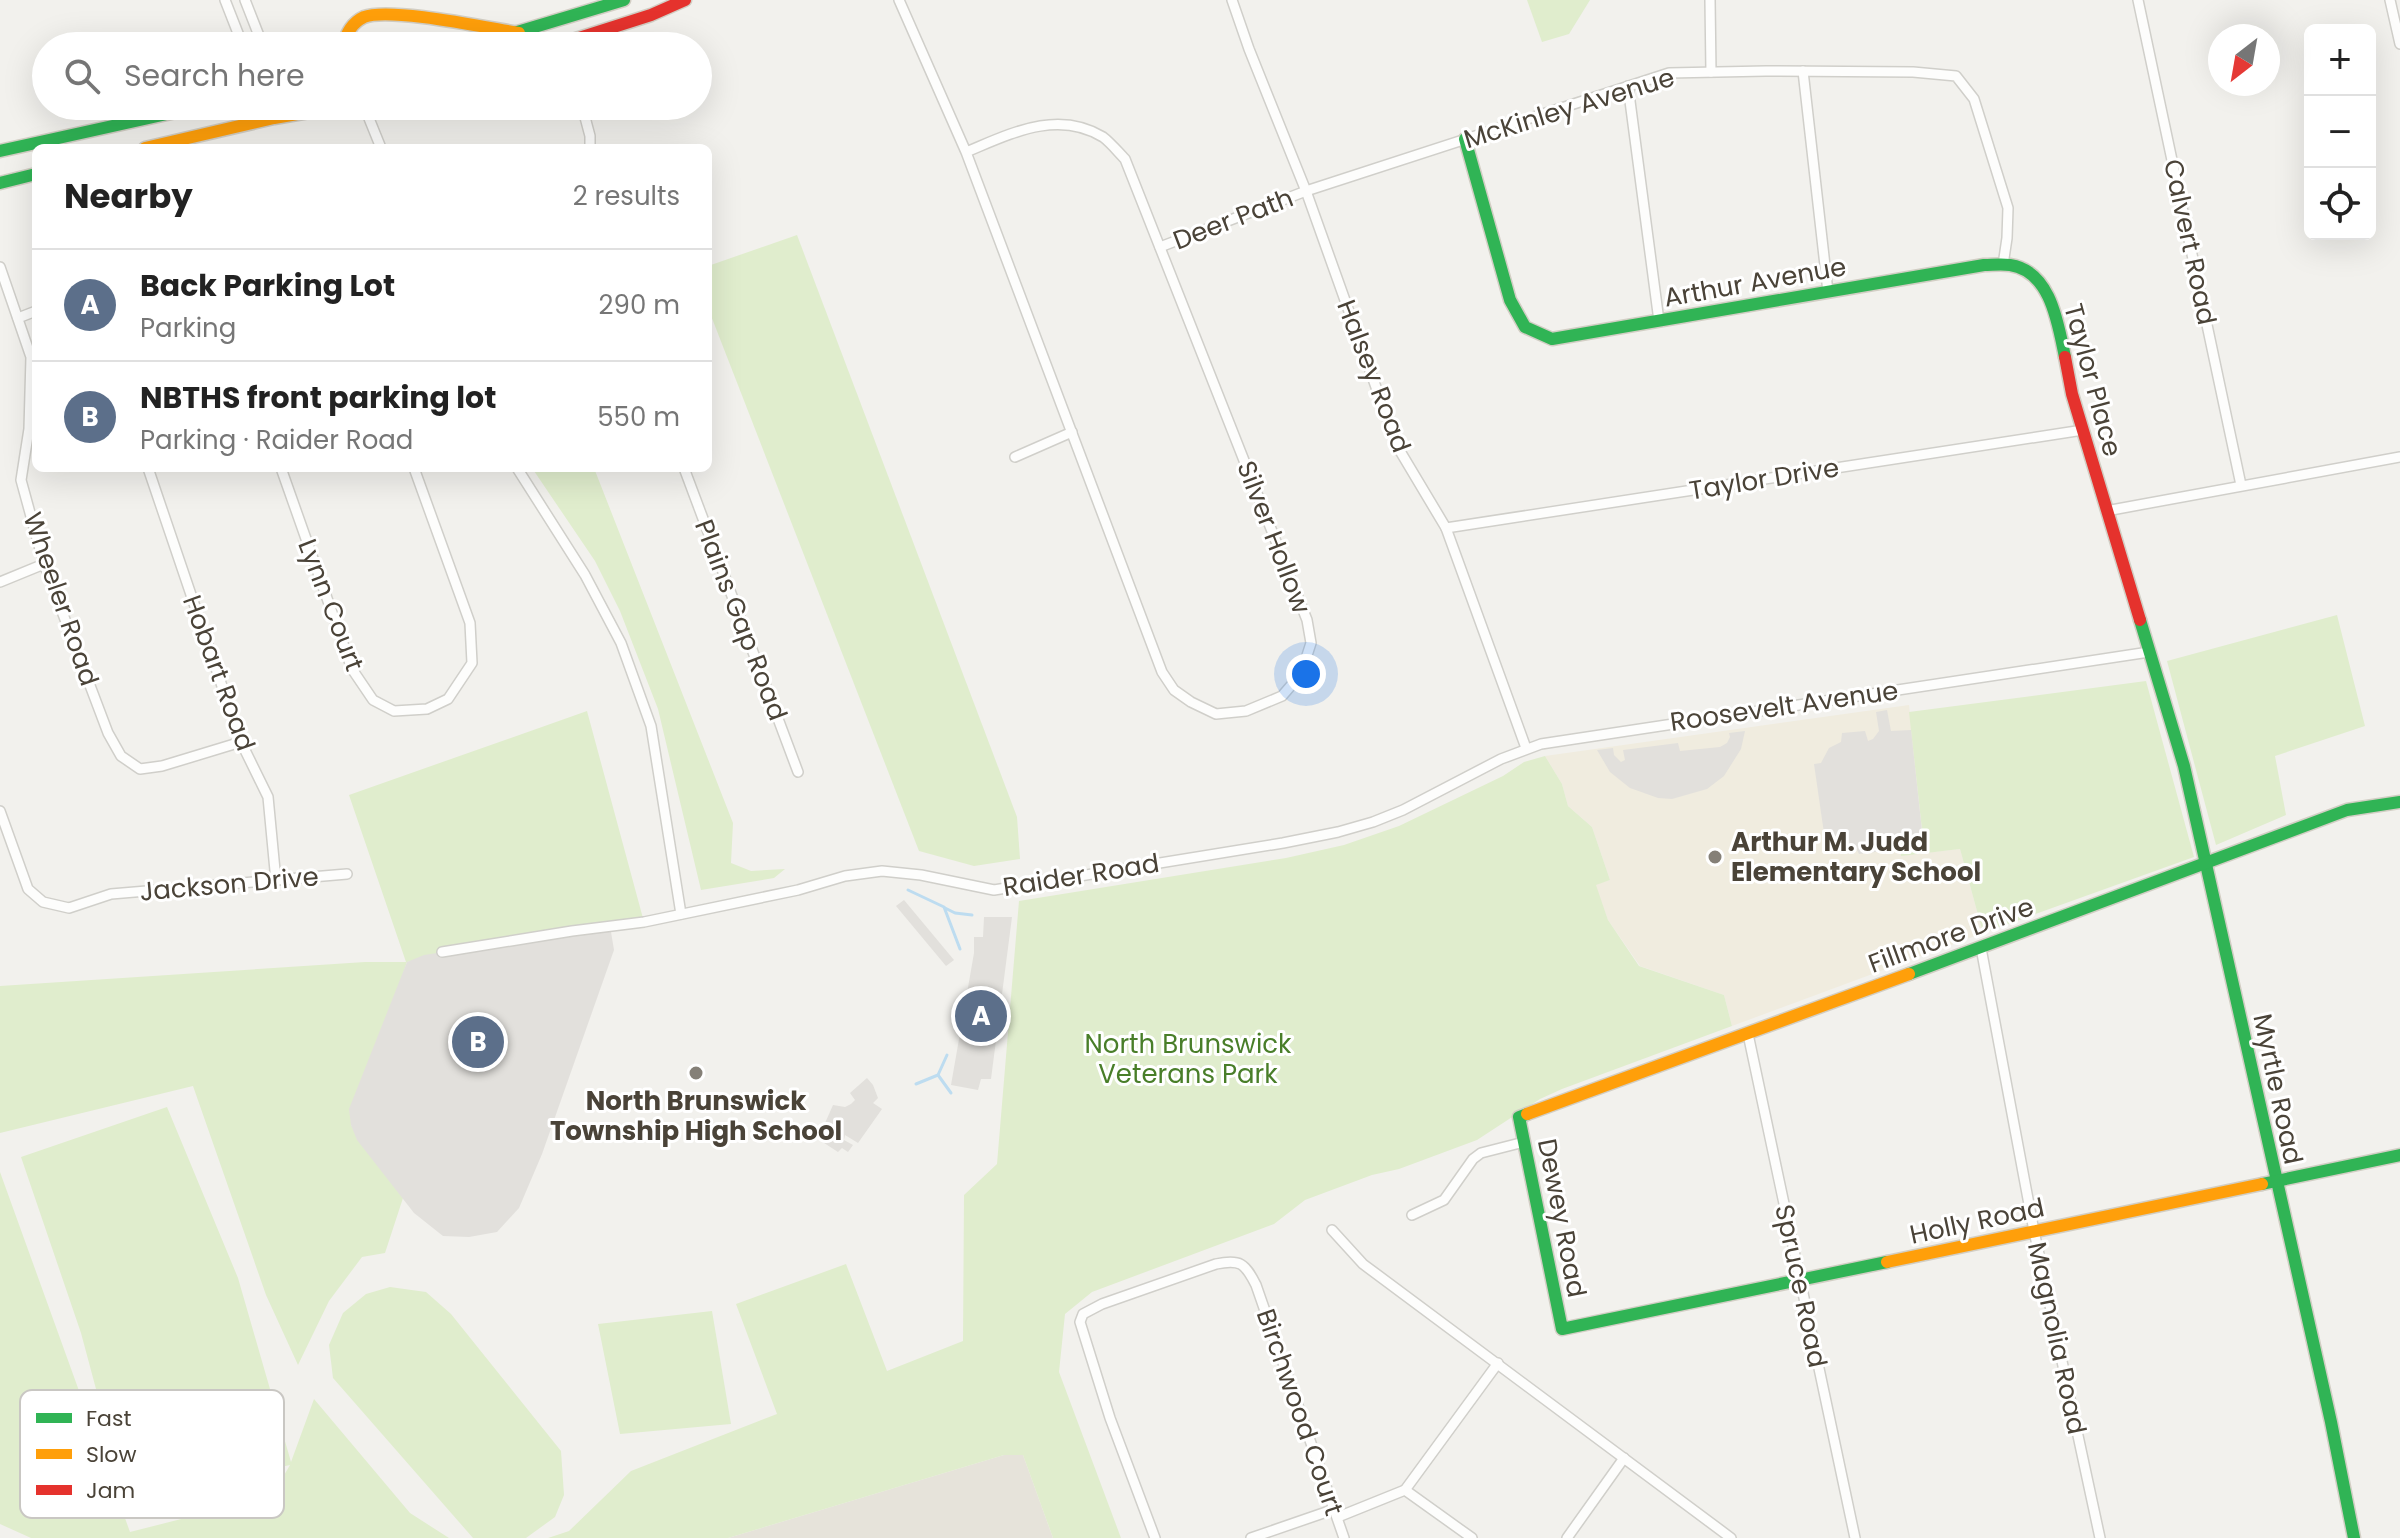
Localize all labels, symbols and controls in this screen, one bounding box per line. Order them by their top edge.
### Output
north arrow [2208,24,2280,96]
map controls [2304,24,2376,240]
button: + [2304,24,2376,96]
search box [32,32,712,120]
icon: search [60,54,104,98]
text: Search here [124,54,305,97]
street label: McKinley Avenue [1459,59,1679,157]
button: − [2304,96,2376,168]
street label: Calvert Road [2155,156,2225,328]
button: locate [2304,168,2376,240]
text: Nearby [64,172,193,220]
text: 2 results [573,178,680,214]
street label: Deer Path [1168,180,1298,258]
street label: Arthur Avenue [1661,248,1849,316]
text: Back Parking Lot [140,264,395,307]
text: A [80,287,100,323]
text: 290 m [599,287,680,323]
street label: Halsey Road [1328,294,1420,458]
street label: Taylor Place [2055,300,2131,460]
text: Parking [140,310,236,346]
text: NBTHS front parking lot [140,376,496,419]
text: B [81,399,99,435]
text: 550 m [597,399,680,435]
text: Parking · Raider Road [140,422,413,458]
street label: Taylor Drive [1687,449,1841,509]
street label: Silver Hollow [1228,455,1320,619]
street label: Wheeler Road [15,508,107,690]
street label: Plains Gap Road [686,514,796,726]
street label: Lynn Court [289,534,373,676]
street label: Hobart Road [174,590,264,756]
your location [1286,654,1326,694]
street label: Roosevelt Avenue [1668,672,1900,740]
place label: Arthur M. Judd Elementary School [1731,824,1981,890]
street label: Raider Road [1000,845,1162,905]
marker: Arthur M. Judd Elementary School [1706,848,1724,866]
street label: Jackson Drive [138,858,320,910]
street label: Fillmore Drive [1863,888,2039,982]
pin: A [955,986,1007,1046]
street label: Myrtle Road [2244,1010,2312,1168]
pin: B [452,1012,504,1072]
park label: North Brunswick Veterans Park [1084,1026,1292,1092]
marker: North Brunswick Township High School [687,1064,705,1082]
place label: North Brunswick Township High School [550,1083,842,1149]
street label: Dewey Road [1529,1135,1595,1301]
street label: Holly Road [1906,1189,2048,1253]
street label: Spruce Road [1766,1201,1836,1371]
street label: Magnolia Road [2019,1239,2095,1437]
street label: Birchwood Court [1248,1304,1352,1520]
legend [20,1390,284,1518]
text: Fast [86,1403,131,1434]
text: Slow [86,1439,136,1470]
text: Jam [86,1475,135,1506]

